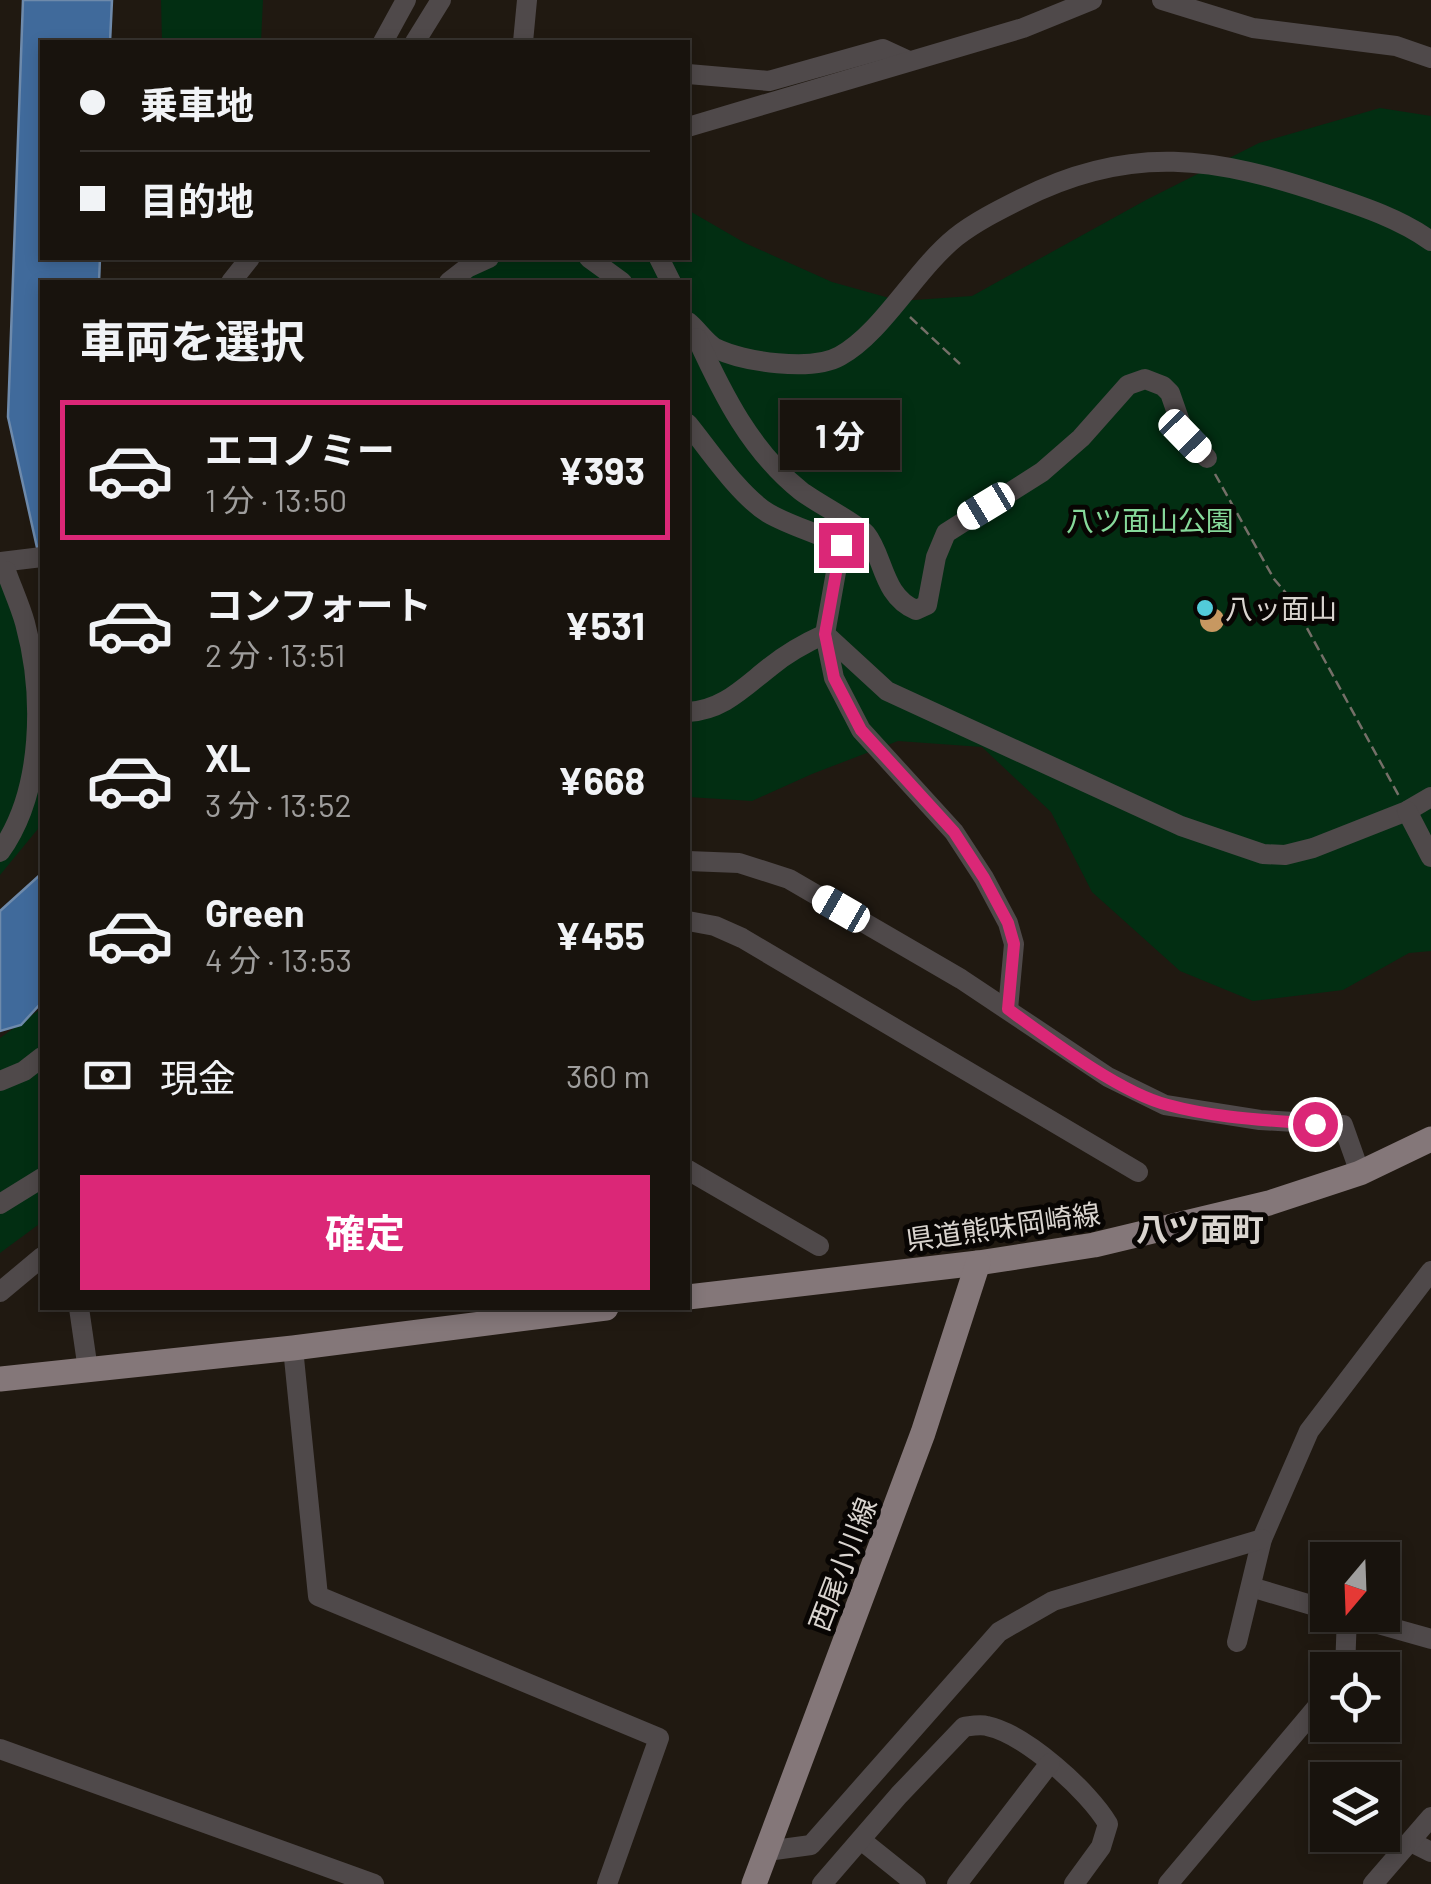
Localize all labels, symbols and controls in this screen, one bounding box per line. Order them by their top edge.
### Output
text: 乗車地 [140,81,254,127]
text: 目的地 [140,177,254,223]
text: 車両を選択 [80,313,305,367]
callout: 1 分 [781,400,901,470]
car [1153,404,1217,468]
text: 1 分 [815,416,865,454]
icon: car [85,425,175,515]
text: エコノミー [205,426,395,472]
text: ¥393 [558,447,645,493]
car [953,478,1019,534]
text: 1 分 · 13:50 [205,480,347,518]
park label: 八ツ面山公園 [1066,503,1234,537]
route end [819,523,864,568]
icon: car [85,580,175,670]
text: コンフォート [205,581,432,627]
place label: 八ッ面山 [1225,591,1337,625]
marker: 八ッ面山 [1194,597,1216,619]
text: ¥531 [565,602,645,648]
text: 2 分 · 13:51 [205,635,345,673]
text: XL [205,734,251,780]
icon: car [85,735,175,825]
text: ¥668 [558,757,645,803]
text: 3 分 · 13:52 [205,785,352,823]
car [808,881,874,937]
text: Green [205,889,305,935]
icon: car [85,890,175,980]
text: ¥455 [555,912,645,958]
text: 4 分 · 13:53 [205,940,352,978]
icon: cash [80,1048,135,1103]
text: 現金 [160,1054,236,1100]
text: 360 m [566,1056,650,1094]
route start [1293,1102,1338,1147]
button: 確定 [80,1175,650,1290]
street label: 県道熊味岡崎線 [904,1196,1102,1256]
district label: 八ツ面町 [1136,1209,1264,1247]
street label: 西尾小川線 [801,1493,883,1635]
north arrow [1310,1542,1400,1632]
map controls [1310,1542,1400,1852]
button: locate [1310,1652,1400,1742]
button: layers [1310,1762,1400,1852]

